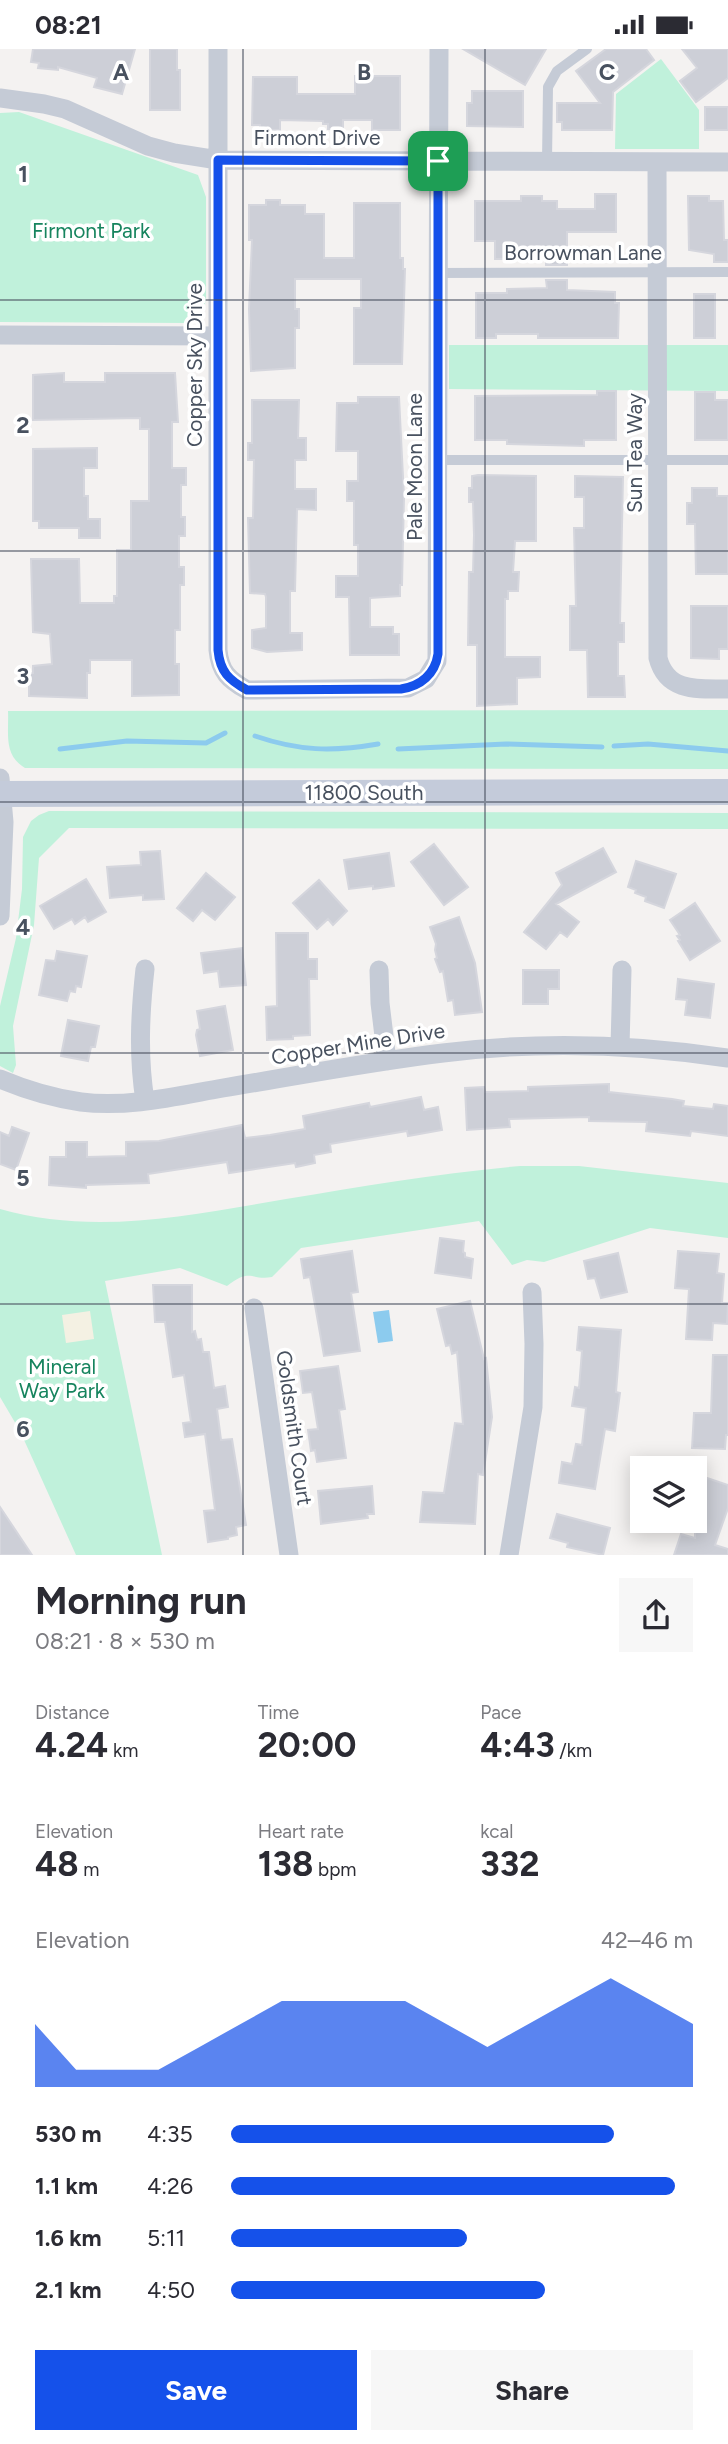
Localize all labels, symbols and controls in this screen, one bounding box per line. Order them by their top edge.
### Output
text: 08:21 [35,9,102,41]
text: A [113,58,130,86]
text: B [357,58,371,86]
text: C [599,58,616,86]
street label: Firmont Drive [254,125,380,150]
pin [408,131,468,191]
icon: arrive [419,142,457,180]
text: 1 [18,160,28,188]
park label: Firmont Park [32,218,151,243]
street label: Borrowman Lane [504,240,662,265]
street label: Copper Sky Drive [182,283,207,447]
street label: Pale Moon Lane [402,393,427,541]
street label: Sun Tea Way [622,393,647,513]
text: 2 [16,411,30,439]
text: 3 [17,662,29,690]
street label: 11800 South [305,780,423,805]
text: 4 [16,913,30,941]
street label: Copper Mine Drive [269,1017,447,1070]
text: 5 [16,1164,30,1192]
street label: Goldsmith Court [271,1349,318,1507]
park label: Mineral Way Park [19,1354,106,1403]
text: 6 [16,1415,30,1443]
map controls [630,1456,707,1533]
button: layers [630,1456,707,1533]
text: Morning run [35,1578,247,1624]
button: share [619,1578,693,1652]
text: 08:21 · 8 × 530 m [35,1627,215,1655]
text: Distance [35,1701,109,1724]
text: Time [258,1701,299,1724]
text: Pace [480,1701,521,1724]
text: 4.24 [35,1724,108,1766]
text: 20:00 [258,1724,357,1766]
text: 4:43 [480,1724,555,1766]
text: km [108,1739,138,1762]
text: /km [555,1739,592,1762]
text: Elevation [35,1820,113,1843]
text: Heart rate [258,1820,344,1843]
text: kcal [480,1820,514,1843]
text: 48 [35,1843,79,1885]
text: 138 [258,1843,313,1885]
text: 332 [480,1843,540,1885]
text: m [79,1858,99,1881]
text: bpm [313,1858,357,1881]
text: Elevation [35,1926,130,1954]
text: 42–46 m [601,1926,693,1954]
text: 530 m [35,2120,102,2148]
text: 4:35 [147,2120,193,2148]
text: 1.1 km [35,2172,98,2200]
text: 4:26 [147,2172,193,2200]
text: 1.6 km [35,2224,102,2252]
text: 5:11 [147,2224,185,2252]
text: 2.1 km [35,2276,102,2304]
text: 4:50 [147,2276,195,2304]
button: Save [35,2350,357,2430]
button: Share [371,2350,693,2430]

